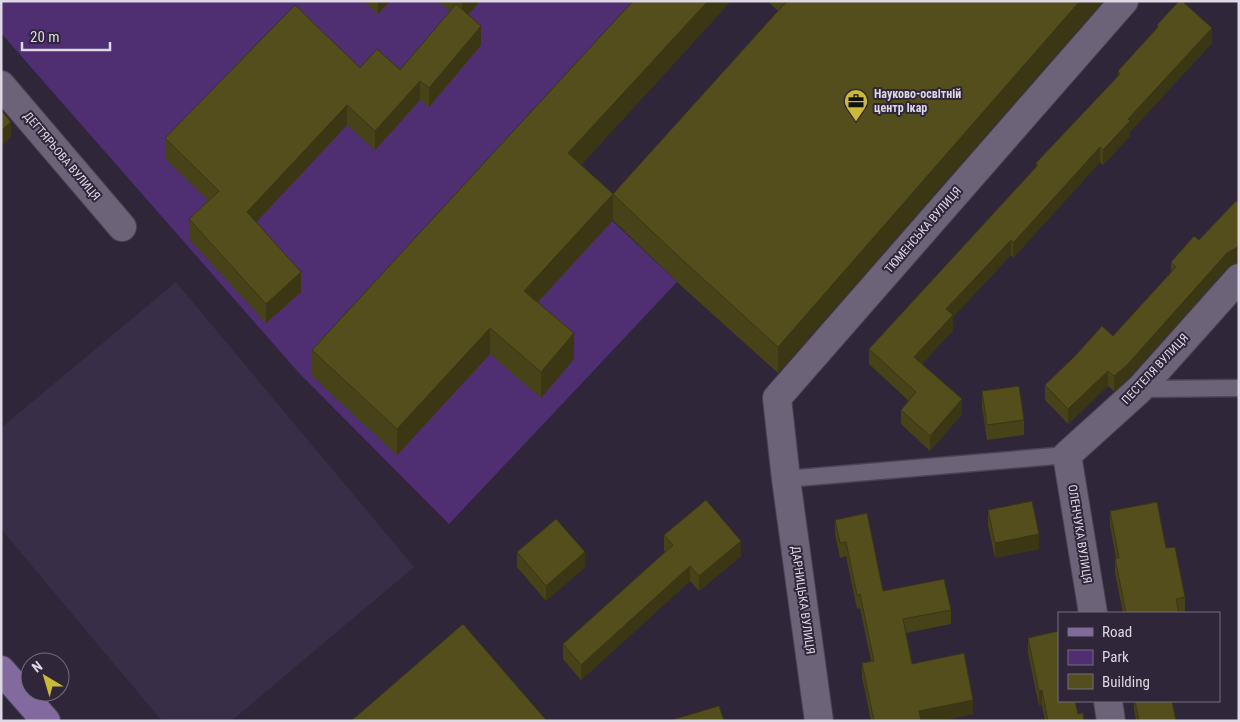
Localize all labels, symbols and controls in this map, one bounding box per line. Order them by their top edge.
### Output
scale bar [22,20,110,52]
text: 20 m [30,28,60,46]
place label: Науково-освітній центр Ікар [874,87,961,115]
office icon: Науково-освітній центр Ікар [843,88,869,122]
street label: ДЕГТЯРЬОВА ВУЛИЦЯ [21,109,103,203]
street label: ТЮМЕНСЬКА ВУЛИЦЯ [882,184,964,276]
street label: ПЕСТЕЛЯ ВУЛИЦЯ [1119,331,1191,407]
street label: ОЛЕНЧУКА ВУЛИЦЯ [1065,484,1095,584]
street label: ДАРНИЦЬКА ВУЛИЦЯ [788,545,818,655]
legend [1058,612,1220,702]
text: Road [1102,623,1132,641]
text: Park [1102,648,1129,666]
north arrow [20,652,70,702]
text: N [29,658,45,676]
text: Building [1102,673,1150,691]

